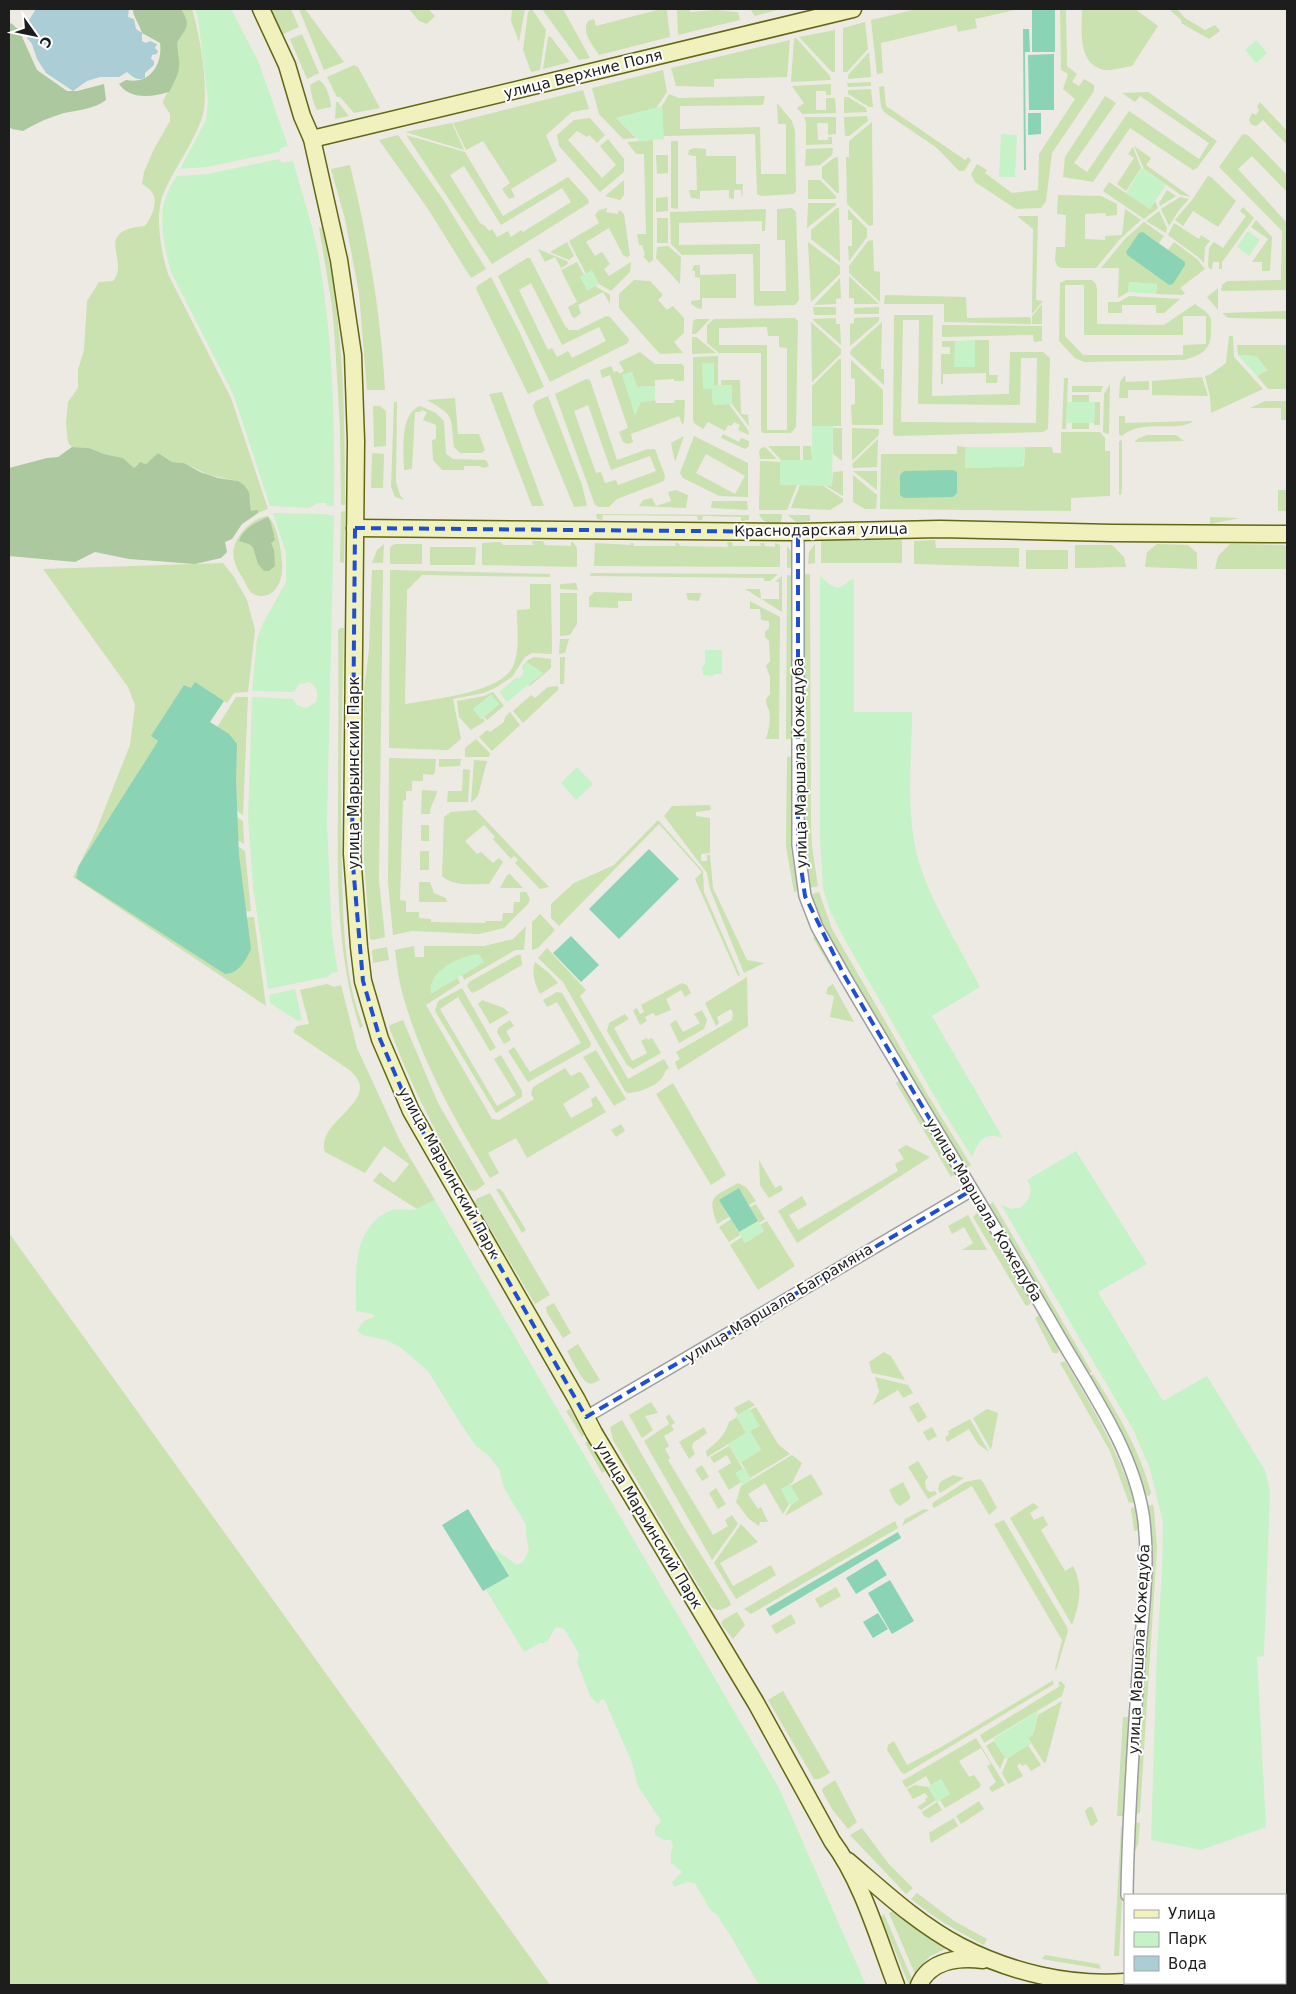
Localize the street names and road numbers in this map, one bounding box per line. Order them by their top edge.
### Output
street label: улица Верхние Поля [502,46,664,102]
street label: Краснодарская улица [734,519,908,541]
street label: улица Маршала Кожедуба [789,657,811,869]
street label: улица Марьинский Парк [345,676,363,870]
street label: улица Марьинский Парк [394,1084,504,1262]
street label: улица Маршала Кожедуба [922,1115,1046,1305]
street label: улица Маршала Баграмяна [682,1240,876,1366]
street label: улица Марьинский Парк [592,1438,706,1612]
street label: улица Маршала Кожедуба [1124,1543,1154,1755]

